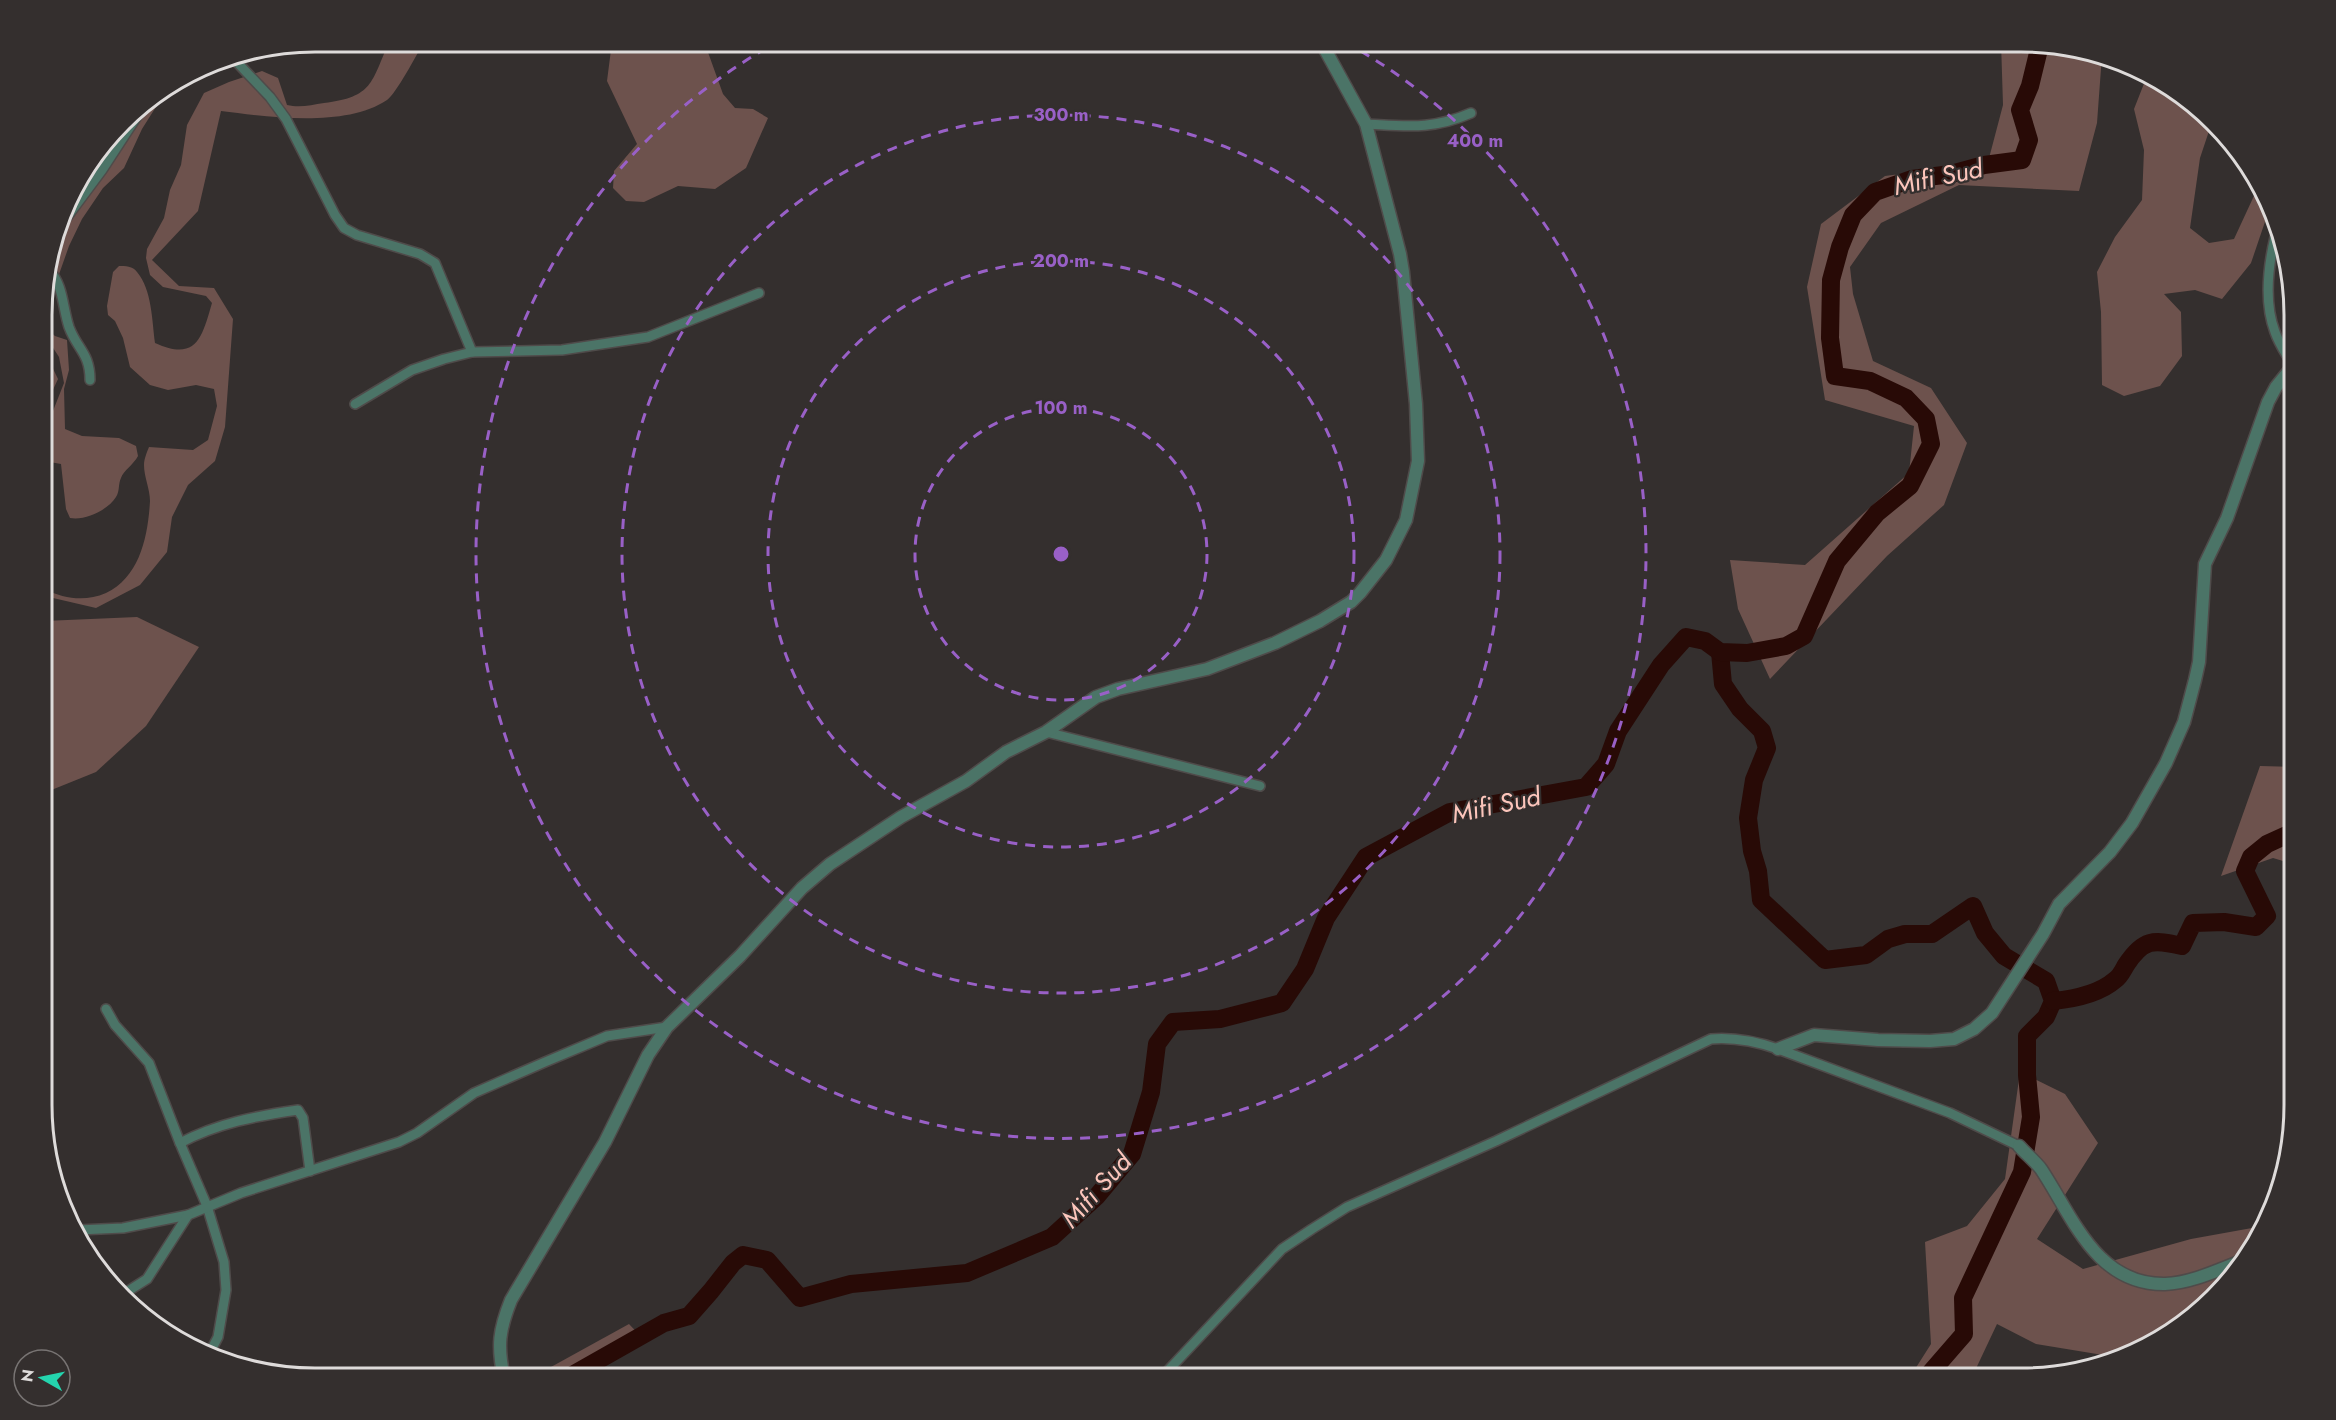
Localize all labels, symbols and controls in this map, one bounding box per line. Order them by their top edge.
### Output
text: 300 m [1033,102,1089,128]
text: 400 m [1447,128,1503,154]
water label: Mifi Sud [1890,149,1988,205]
text: 200 m [1033,248,1089,274]
text: 100 m [1034,395,1088,421]
centre of rings [1051,544,1071,564]
water label: Mifi Sud [1448,777,1546,833]
water label: Mifi Sud [1052,1143,1141,1236]
north arrow [12,1348,72,1408]
text: N [15,1368,40,1384]

